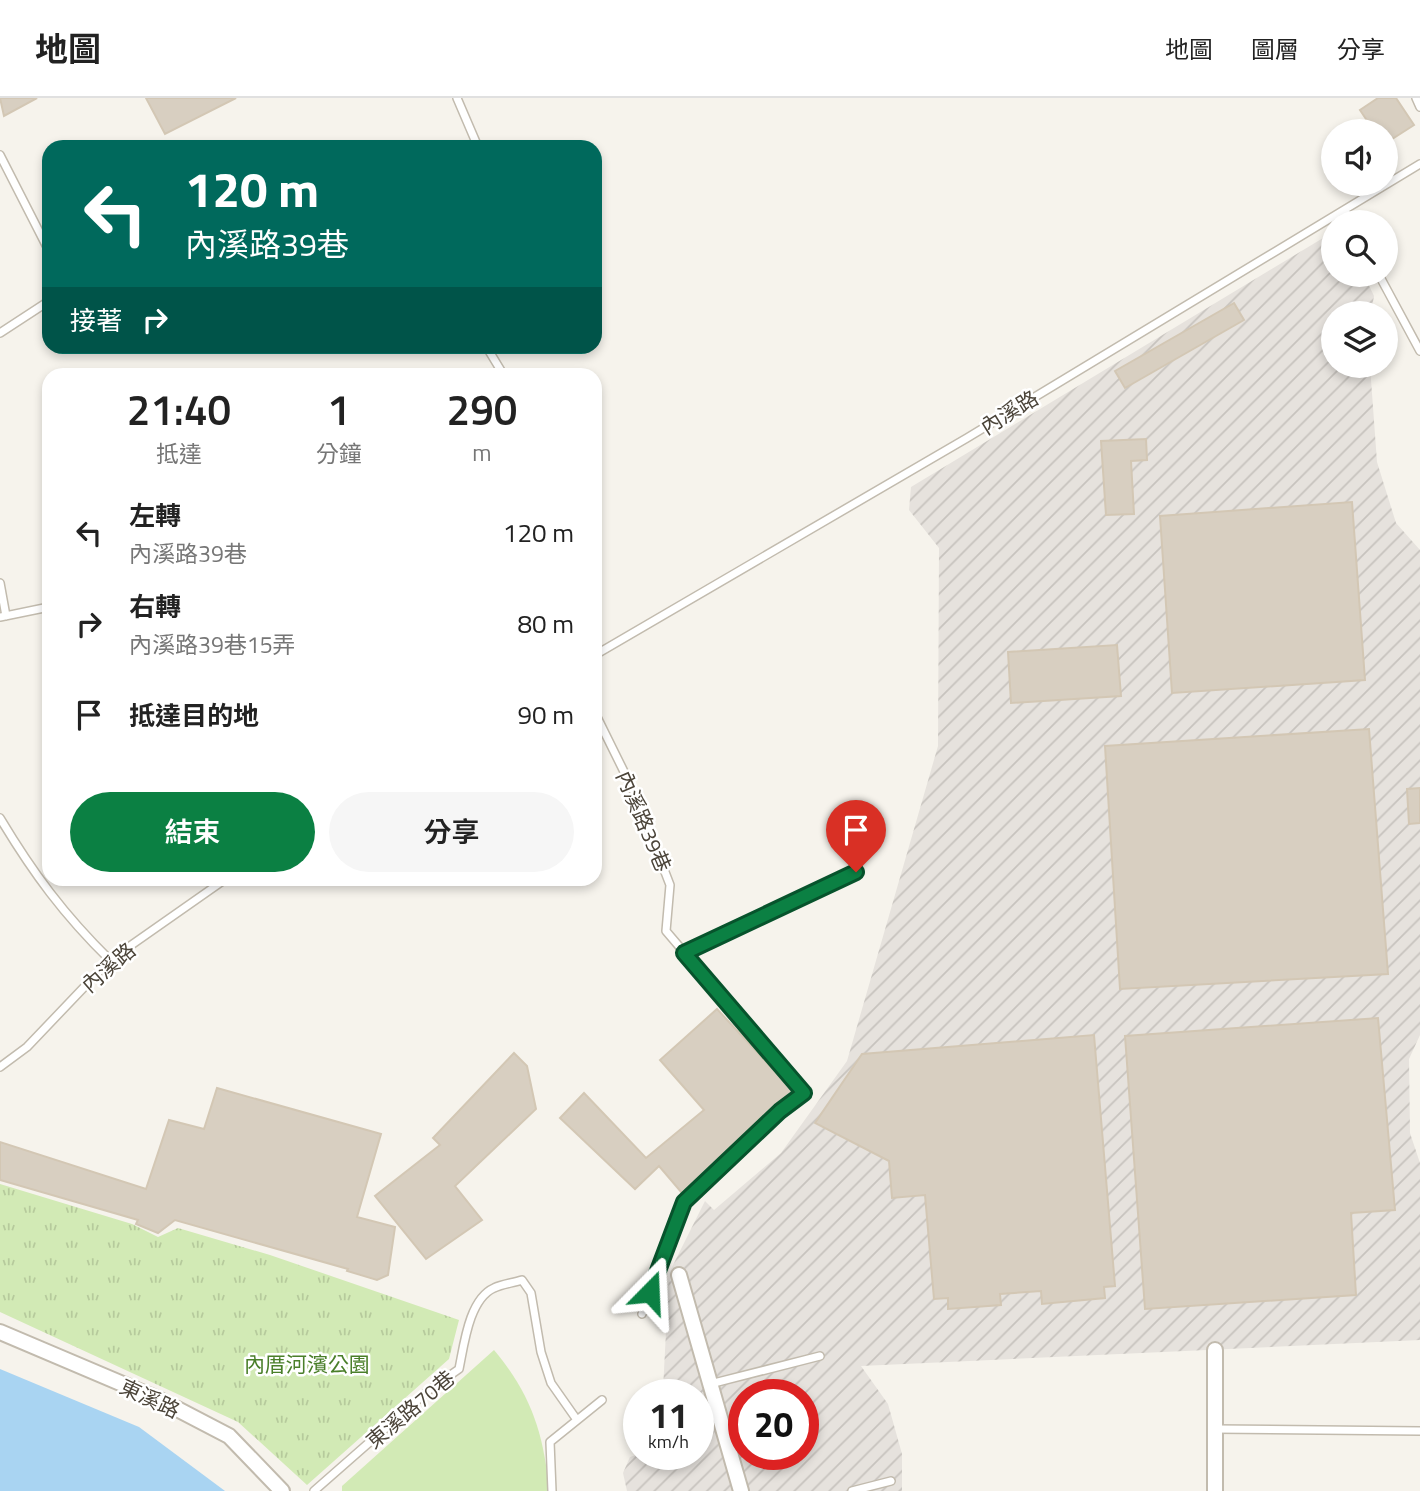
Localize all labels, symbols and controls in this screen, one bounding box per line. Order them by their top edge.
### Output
text: 地圖 [35,24,101,74]
text: 地圖 [1165,31,1213,67]
text: 圖層 [1251,31,1299,67]
text: 分享 [1337,31,1385,67]
map controls [1321,119,1398,378]
button: sound [1321,119,1398,196]
text: 120 m [185,151,319,226]
icon: left [70,168,161,259]
button: search [1321,210,1398,287]
text: 內溪路39巷 [185,220,349,268]
text: 接著 [70,301,122,340]
icon: right [136,301,174,339]
button: layers [1321,301,1398,378]
text: 21:40 [127,377,231,441]
text: 1 [327,377,351,441]
text: 290 [447,377,517,441]
street label: 內溪路 [974,382,1044,442]
text: m [472,435,492,470]
text: 抵達 [156,436,202,471]
text: 分鐘 [316,436,362,471]
text: 左轉 [129,496,181,535]
text: 120 m [503,513,574,552]
icon: left [70,514,108,552]
text: 內溪路39巷 [129,536,247,571]
text: 右轉 [129,587,181,626]
text: 80 m [517,604,574,643]
icon: right [70,605,108,643]
text: 內溪路39巷15弄 [129,627,296,662]
text: 90 m [517,695,574,734]
icon: arrive [70,696,108,734]
text: 抵達目的地 [129,696,259,735]
street label: 內溪路39巷 [608,765,680,877]
button: 結束 [70,792,315,872]
button: 分享 [329,792,574,872]
pin [826,800,886,872]
icon: arrive [837,811,875,849]
street label: 內溪路 [74,934,142,1000]
position arrow [613,1255,687,1329]
park label: 內厝河濱公園 [244,1348,370,1380]
street label: 東溪路70巷 [359,1362,461,1456]
street label: 東溪路 [115,1370,185,1426]
speed limit sign: 20 [728,1379,819,1470]
text: 11 [649,1388,688,1442]
text: km/h [648,1428,689,1455]

